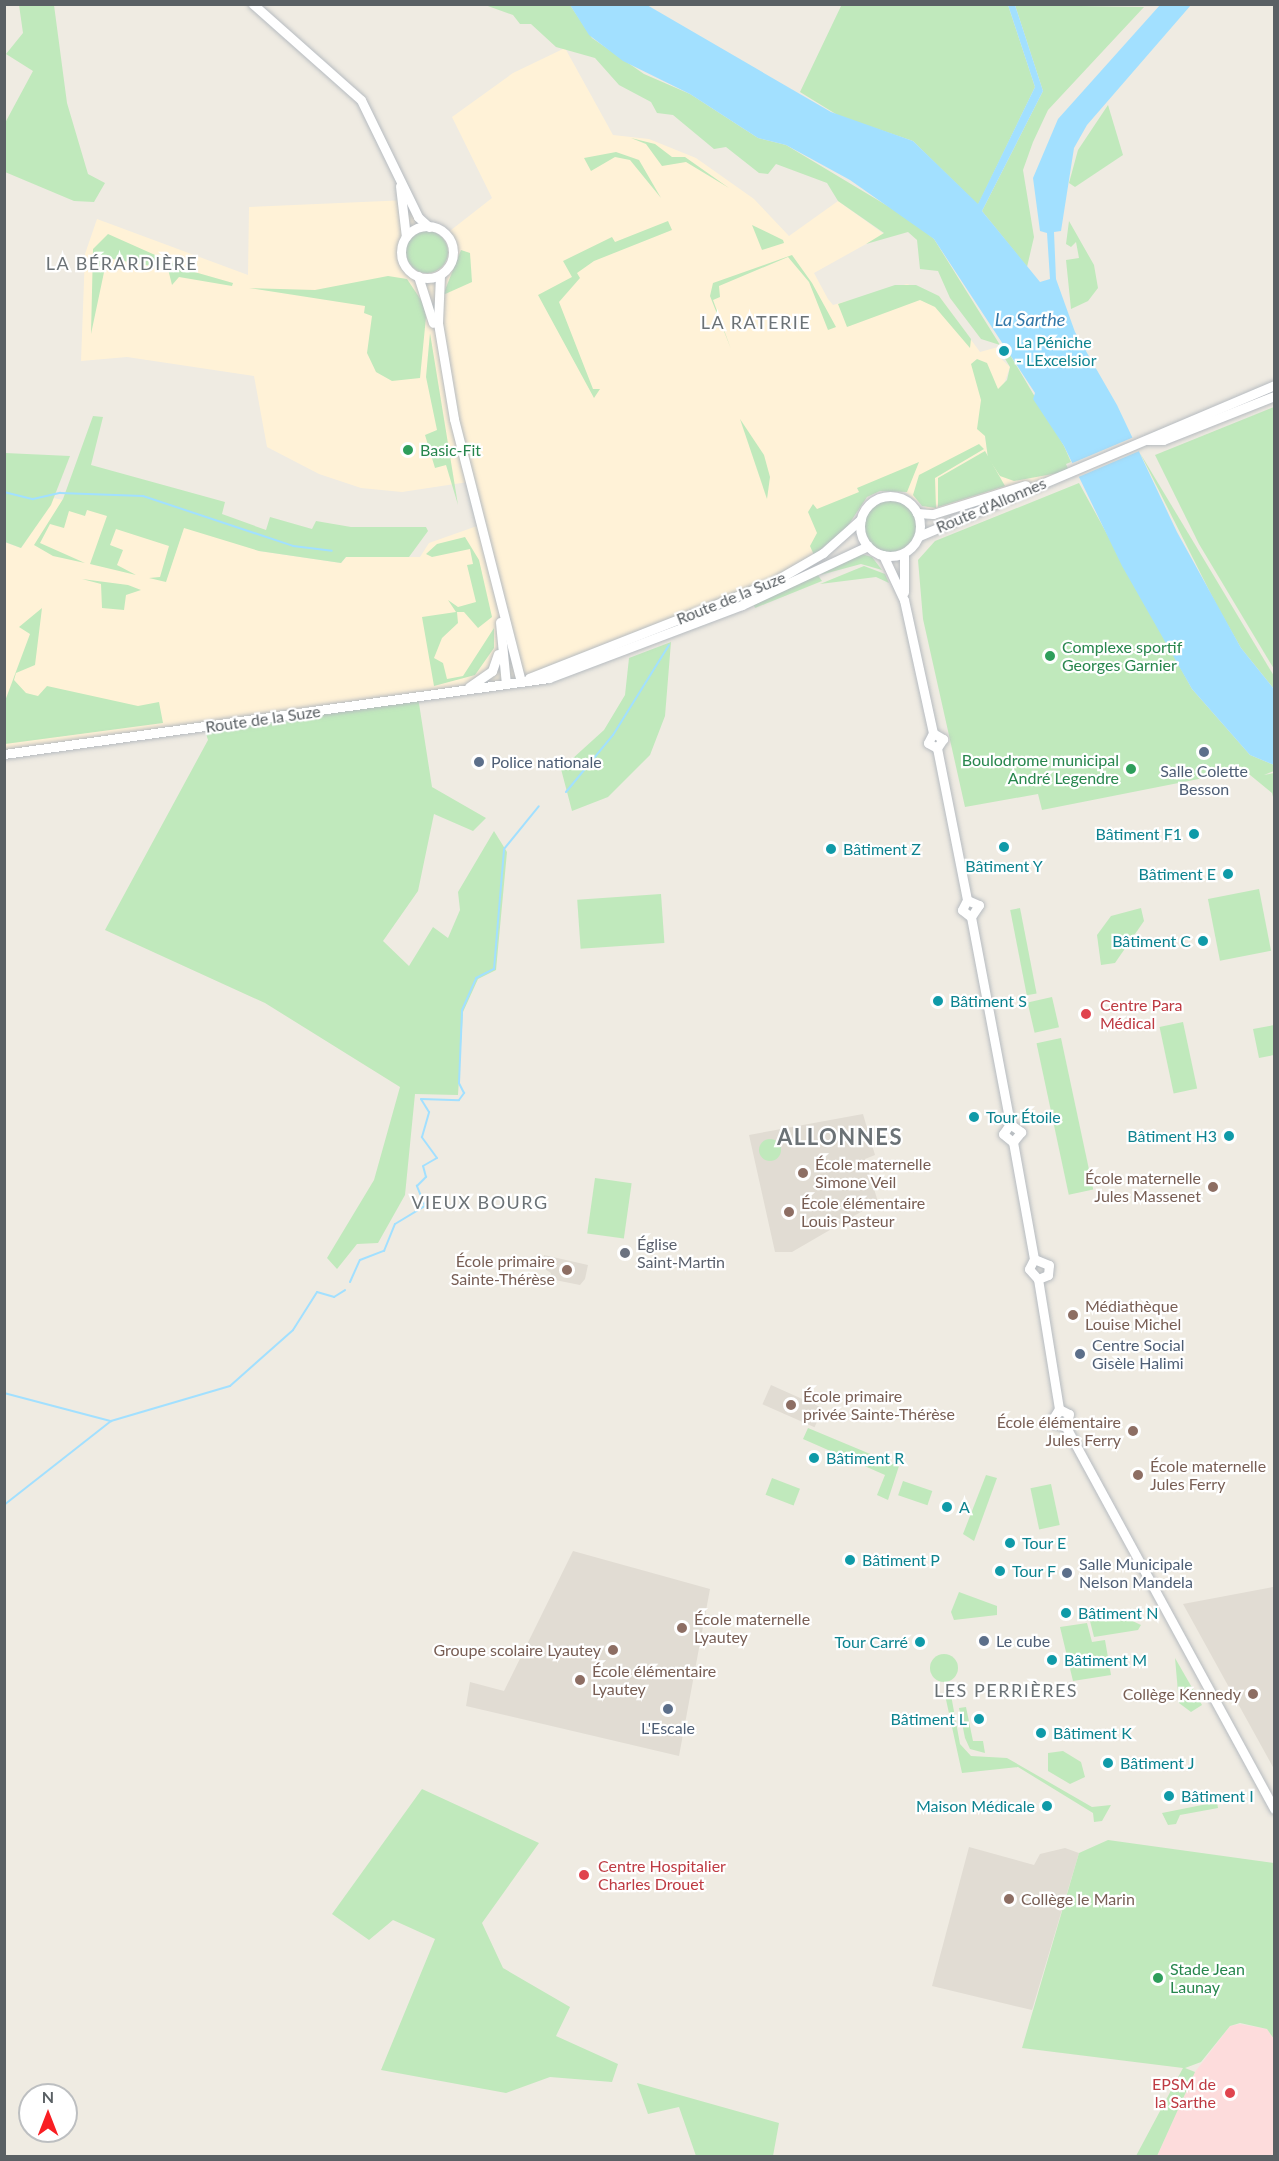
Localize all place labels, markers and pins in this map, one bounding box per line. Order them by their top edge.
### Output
place label: La Péniche - LExcelsior [1016,332,1096,370]
marker: La Péniche - LExcelsior [997,344,1011,358]
place label: Basic-Fit [420,440,481,460]
marker: Basic-Fit [401,443,415,457]
place label: Complexe sportif Georges Garnier [1062,637,1182,675]
marker: Complexe sportif Georges Garnier [1043,649,1057,663]
marker: Salle Colette Besson [1197,745,1211,759]
place label: Boulodrome municipal André Legendre [962,750,1119,788]
place label: Police nationale [491,752,602,772]
marker: Police nationale [472,755,486,769]
place label: Salle Colette Besson [1160,761,1248,799]
marker: Boulodrome municipal André Legendre [1124,762,1138,776]
place label: Bâtiment F1 [1095,824,1182,844]
marker: Bâtiment F1 [1187,827,1201,841]
place label: Bâtiment Z [843,839,921,859]
marker: Bâtiment Y [997,840,1011,854]
marker: Bâtiment Z [824,842,838,856]
place label: Bâtiment Y [965,856,1043,876]
place label: Bâtiment E [1139,864,1216,884]
marker: Bâtiment E [1221,867,1235,881]
place label: Bâtiment C [1112,931,1191,951]
marker: Bâtiment C [1196,934,1210,948]
place label: Bâtiment S [950,991,1027,1011]
marker: Bâtiment S [931,994,945,1008]
place label: Centre Para Médical [1100,995,1183,1033]
marker: Centre Para Médical [1077,1005,1095,1023]
place label: Tour Étoile [986,1107,1061,1127]
marker: Tour Étoile [967,1110,981,1124]
place label: Bâtiment H3 [1127,1126,1217,1146]
marker: Bâtiment H3 [1222,1129,1236,1143]
place label: École maternelle Simone Veil [815,1154,931,1192]
marker: École maternelle Simone Veil [796,1166,810,1180]
place label: École maternelle Jules Massenet [1085,1168,1201,1206]
marker: École maternelle Jules Massenet [1206,1180,1220,1194]
place label: École élémentaire Louis Pasteur [801,1193,925,1231]
marker: École élémentaire Louis Pasteur [782,1205,796,1219]
place label: Église Saint-Martin [637,1234,725,1272]
marker: Église Saint-Martin [618,1246,632,1260]
place label: École primaire Sainte-Thérèse [451,1251,555,1289]
marker: École primaire Sainte-Thérèse [560,1263,574,1277]
place label: Médiathèque Louise Michel [1085,1296,1181,1334]
marker: Médiathèque Louise Michel [1066,1308,1080,1322]
place label: Centre Social Gisèle Halimi [1092,1335,1184,1373]
marker: Centre Social Gisèle Halimi [1073,1347,1087,1361]
place label: École primaire privée Sainte-Thérèse [803,1386,955,1424]
marker: École primaire privée Sainte-Thérèse [784,1398,798,1412]
place label: École élémentaire Jules Ferry [997,1412,1121,1450]
marker: École élémentaire Jules Ferry [1126,1424,1140,1438]
place label: Bâtiment R [826,1448,904,1468]
marker: Bâtiment R [807,1451,821,1465]
place label: École maternelle Jules Ferry [1150,1456,1266,1494]
marker: École maternelle Jules Ferry [1131,1468,1145,1482]
place label: A [959,1497,970,1517]
marker: A [940,1500,954,1514]
place label: Tour E [1022,1533,1067,1553]
marker: Tour E [1003,1536,1017,1550]
place label: Bâtiment P [862,1550,940,1570]
marker: Bâtiment P [843,1553,857,1567]
place label: Salle Municipale Nelson Mandela [1079,1554,1193,1592]
place label: Tour F [1012,1561,1056,1581]
marker: Tour F [993,1564,1007,1578]
marker: Salle Municipale Nelson Mandela [1060,1566,1074,1580]
place label: Bâtiment N [1078,1603,1158,1623]
marker: Bâtiment N [1059,1606,1073,1620]
place label: École maternelle Lyautey [694,1609,810,1647]
marker: École maternelle Lyautey [675,1621,689,1635]
place label: Le cube [996,1631,1050,1651]
place label: Tour Carré [834,1632,908,1652]
marker: Le cube [977,1634,991,1648]
marker: Tour Carré [913,1635,927,1649]
place label: Groupe scolaire Lyautey [433,1640,601,1660]
marker: Groupe scolaire Lyautey [606,1643,620,1657]
place label: Bâtiment M [1064,1650,1147,1670]
marker: Bâtiment M [1045,1653,1059,1667]
place label: École élémentaire Lyautey [592,1661,716,1699]
marker: École élémentaire Lyautey [573,1673,587,1687]
place label: Collège Kennedy [1123,1684,1241,1704]
marker: Collège Kennedy [1246,1687,1260,1701]
marker: L'Escale [661,1702,675,1716]
place label: Bâtiment L [891,1709,967,1729]
marker: Bâtiment L [972,1712,986,1726]
place label: L'Escale [641,1718,695,1738]
place label: Bâtiment K [1053,1723,1132,1743]
marker: Bâtiment K [1034,1726,1048,1740]
place label: Bâtiment J [1120,1753,1195,1773]
marker: Bâtiment J [1101,1756,1115,1770]
place label: Bâtiment I [1181,1786,1254,1806]
marker: Bâtiment I [1162,1789,1176,1803]
place label: Maison Médicale [916,1796,1035,1816]
marker: Maison Médicale [1040,1799,1054,1813]
place label: Centre Hospitalier Charles Drouet [598,1856,726,1894]
marker: Centre Hospitalier Charles Drouet [575,1866,593,1884]
place label: Collège le Marin [1021,1889,1135,1909]
marker: Collège le Marin [1002,1892,1016,1906]
place label: Stade Jean Launay [1170,1959,1245,1997]
marker: Stade Jean Launay [1151,1971,1165,1985]
place label: EPSM de la Sarthe [1152,2074,1216,2112]
marker: EPSM de la Sarthe [1221,2084,1239,2102]

